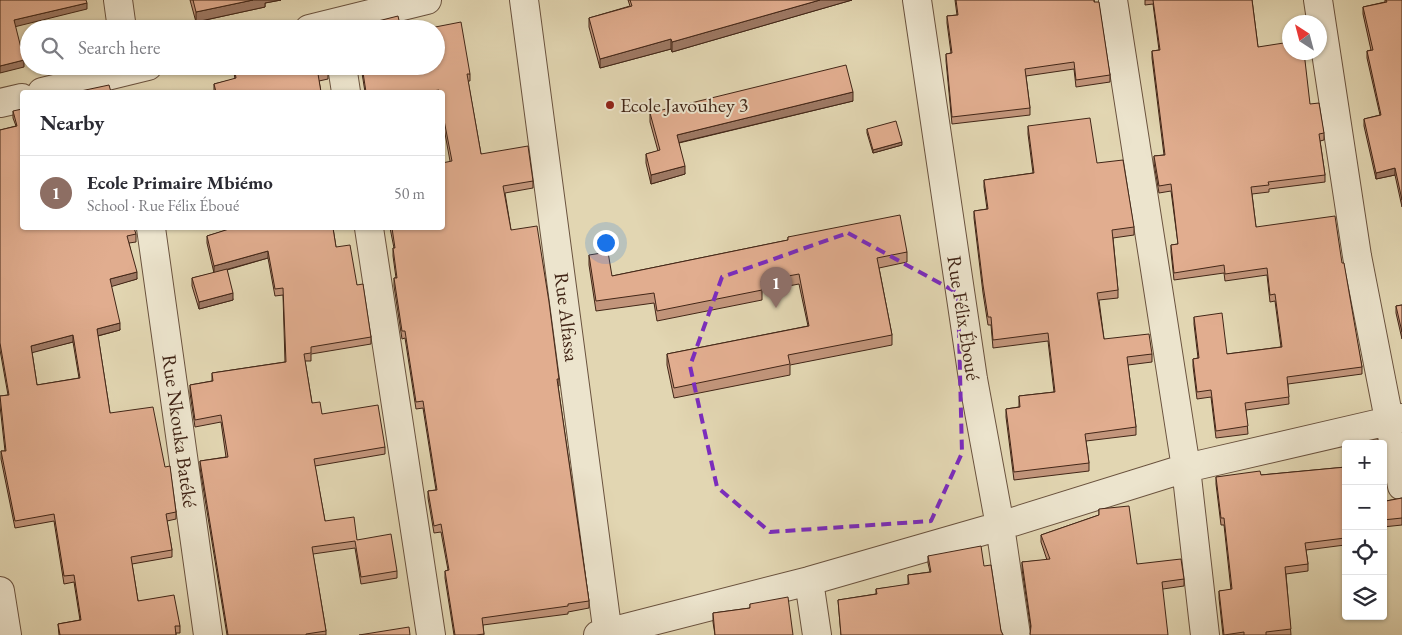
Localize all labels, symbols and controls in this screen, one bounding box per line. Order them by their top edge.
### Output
north arrow [1282,15,1327,60]
search box [20,20,445,75]
icon: search [38,34,66,62]
text: Search here [78,35,160,60]
place label: Ecole Javouhey 3 [620,92,748,118]
marker: Ecole Javouhey 3 [604,99,616,111]
text: Nearby [40,109,104,136]
text: Ecole Primaire Mbiémo [87,170,273,195]
text: 1 [52,183,60,204]
text: 50 m [394,183,425,204]
text: School · Rue Félix Éboué [87,195,239,216]
your location [593,230,619,256]
street label: Rue Félix Éboué [941,254,987,383]
pin: 1 [760,267,792,308]
street label: Rue Alfassa [549,271,585,363]
street label: Rue Nkouka Batéké [156,353,204,510]
map controls [1342,440,1387,620]
button: + [1342,440,1387,485]
button: − [1342,485,1387,530]
button: locate [1342,530,1387,575]
button: layers [1342,575,1387,620]

